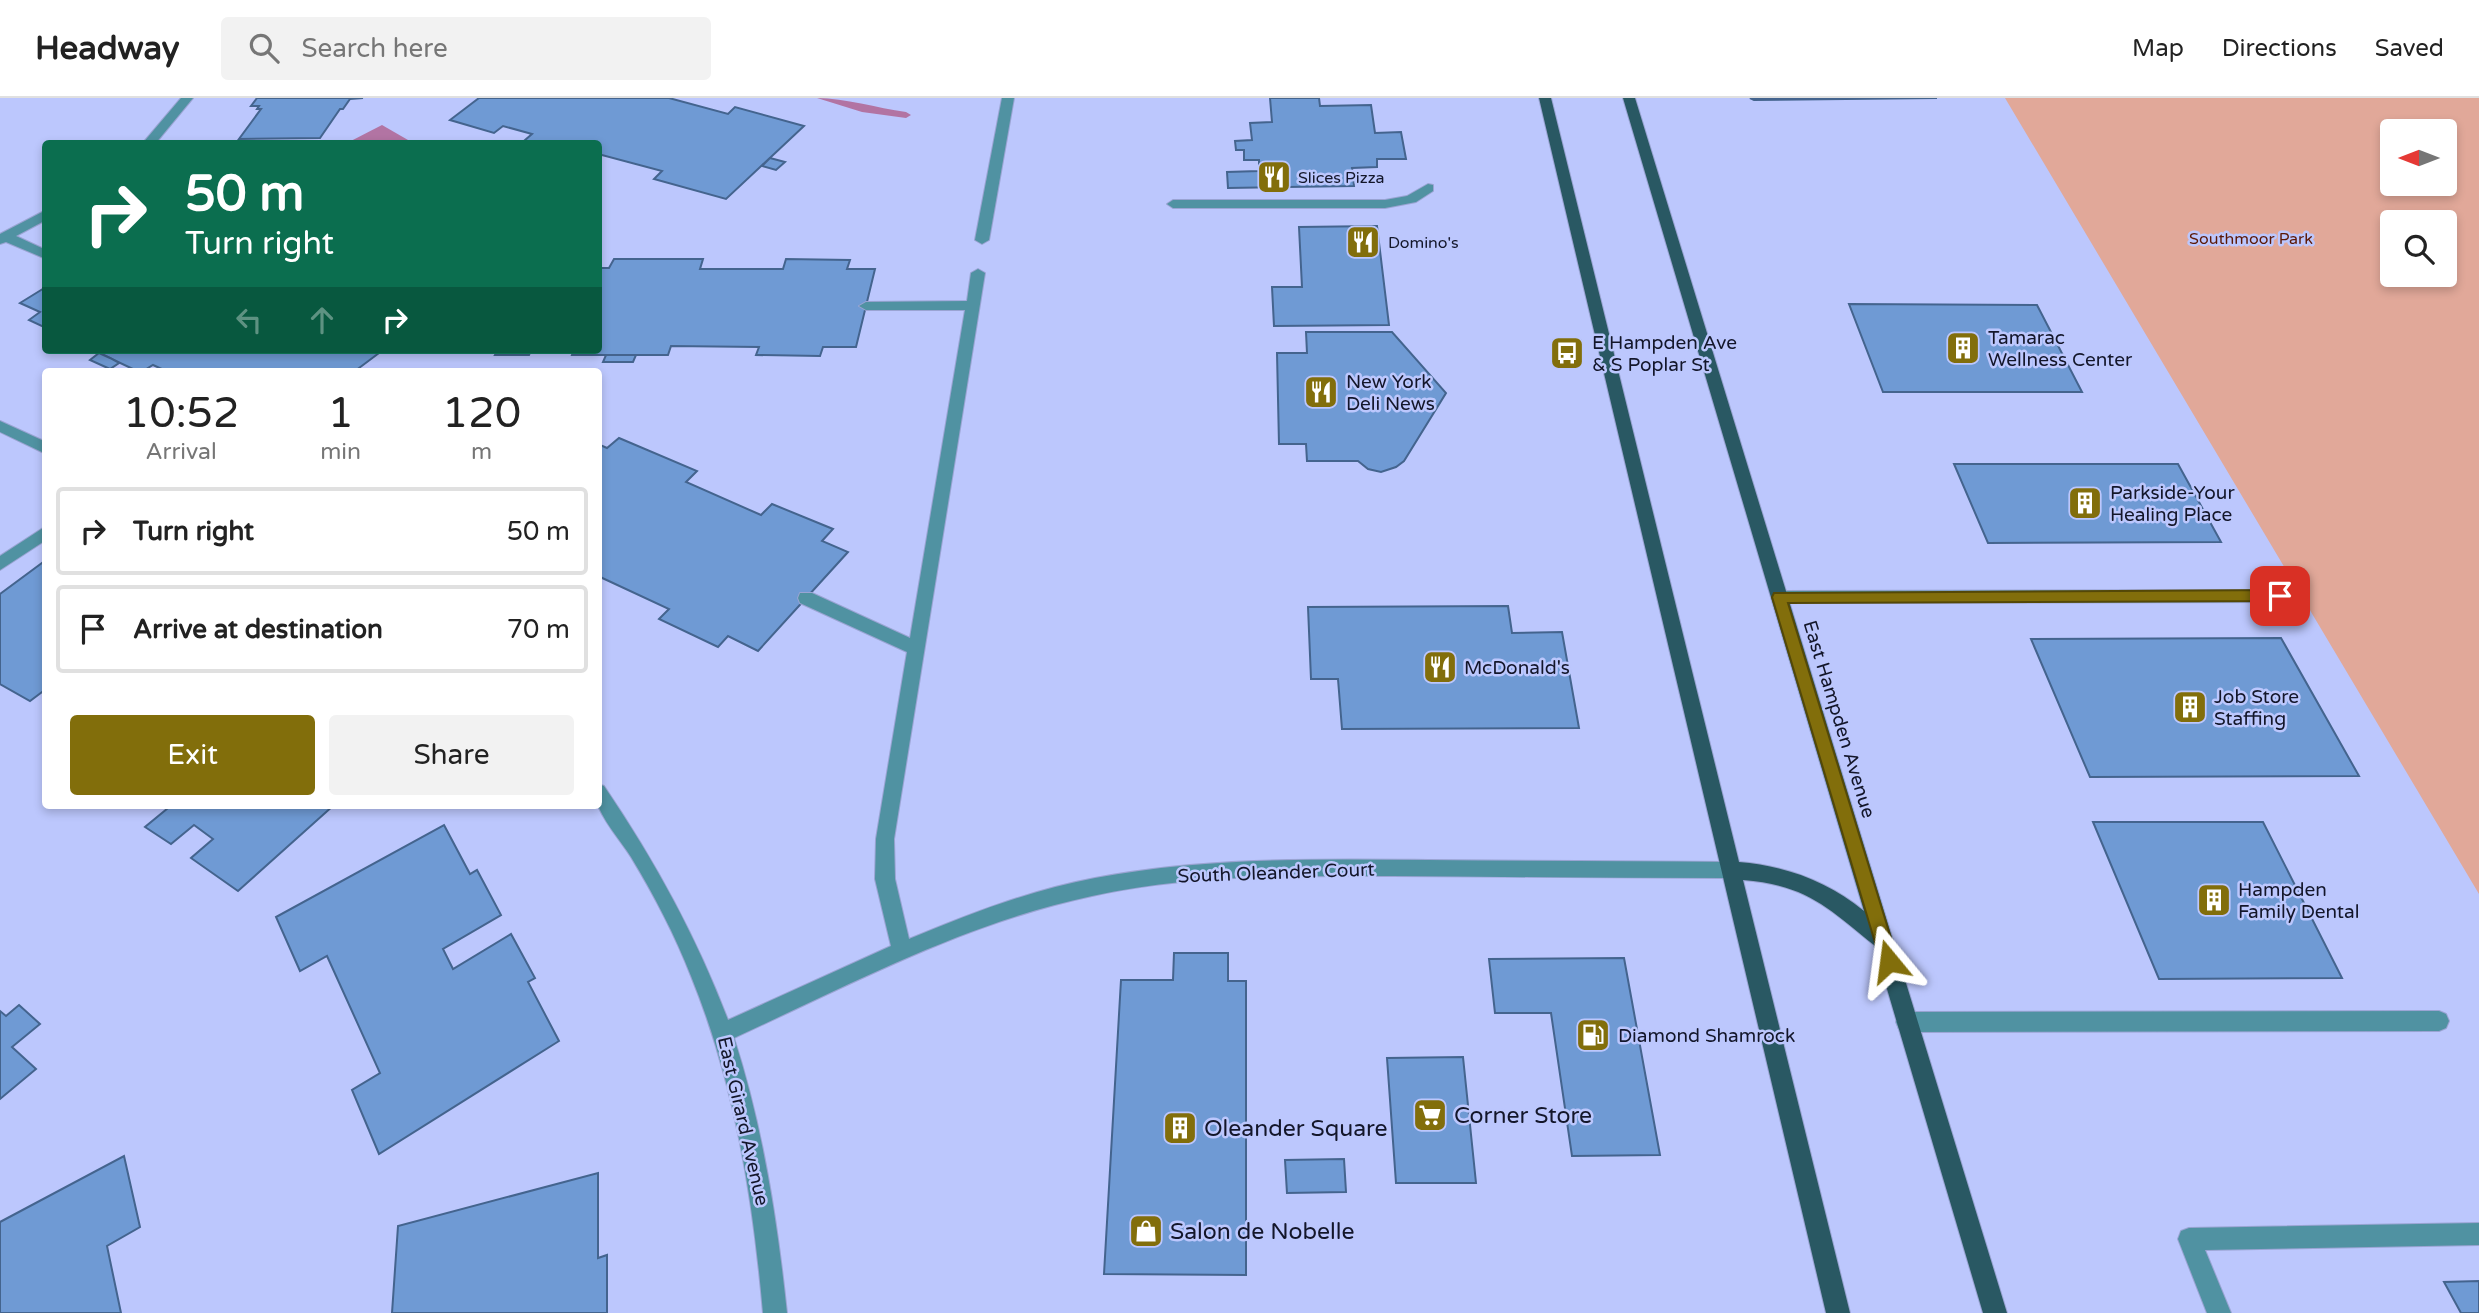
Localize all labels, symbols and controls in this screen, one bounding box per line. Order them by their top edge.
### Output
search box [221,17,711,80]
text: Headway [35,29,179,68]
icon: search [245,29,283,67]
text: Search here [301,33,448,64]
text: Map [2132,34,2184,63]
text: Directions [2222,34,2337,63]
text: Saved [2375,34,2444,63]
north arrow [2380,119,2457,196]
map controls [2380,119,2457,287]
restaurant icon: Slices Pizza [1255,158,1293,196]
text: 50 m [185,165,304,224]
icon: right [70,168,161,259]
place label: Slices Pizza [1298,168,1385,188]
button: search [2380,210,2457,287]
restaurant icon: Domino's [1344,223,1382,261]
text: Turn right [185,225,334,263]
park label: Southmoor Park [2189,229,2313,249]
place label: Domino's [1388,233,1459,253]
icon: left [230,301,268,339]
icon: ahead [303,301,341,339]
icon: right [376,301,414,339]
place label: Tamarac Wellness Center [1988,327,2133,371]
building icon: Tamarac Wellness Center [1944,329,1982,367]
place label: E Hampden Ave & S Poplar St [1592,332,1737,376]
bus stop icon: E Hampden Ave & S Poplar St [1548,334,1586,372]
place label: New York Deli News [1346,371,1435,415]
restaurant icon: New York Deli News [1302,373,1340,411]
text: 10:52 [123,388,239,439]
text: 1 [327,388,354,439]
text: 120 [442,388,521,439]
text: Arrival [146,438,217,466]
text: min [320,438,361,466]
text: m [471,438,492,466]
place label: Parkside-Your Healing Place [2110,482,2235,526]
building icon: Parkside-Your Healing Place [2066,484,2104,522]
icon: right [74,512,112,550]
text: Turn right [133,516,254,547]
text: 50 m [507,516,570,547]
pin [2250,566,2310,626]
icon: arrive [2261,577,2299,615]
icon: arrive [74,610,112,648]
text: Arrive at destination [133,614,383,645]
text: 70 m [507,614,570,645]
street label: East Hampden Avenue [1798,618,1880,821]
restaurant icon: McDonald's [1421,648,1459,686]
place label: McDonald's [1464,657,1570,679]
place label: Job Store Staffing [2214,686,2299,730]
building icon: Job Store Staffing [2171,688,2209,726]
button: Exit [70,715,315,795]
button: Share [329,715,574,795]
street label: South Oleander Court [1177,859,1375,887]
place label: Hampden Family Dental [2238,879,2360,923]
building icon: Hampden Family Dental [2195,881,2233,919]
position arrow [1852,924,1926,998]
fuel station icon: Diamond Shamrock [1574,1016,1612,1054]
place label: Diamond Shamrock [1618,1025,1795,1047]
street label: East Girard Avenue [713,1035,773,1208]
supermarket icon: Corner Store [1411,1096,1449,1134]
place label: Corner Store [1454,1102,1592,1130]
building icon: Oleander Square [1161,1109,1199,1147]
place label: Oleander Square [1204,1115,1388,1143]
shop icon: Salon de Nobelle [1127,1212,1165,1250]
place label: Salon de Nobelle [1170,1218,1354,1246]

